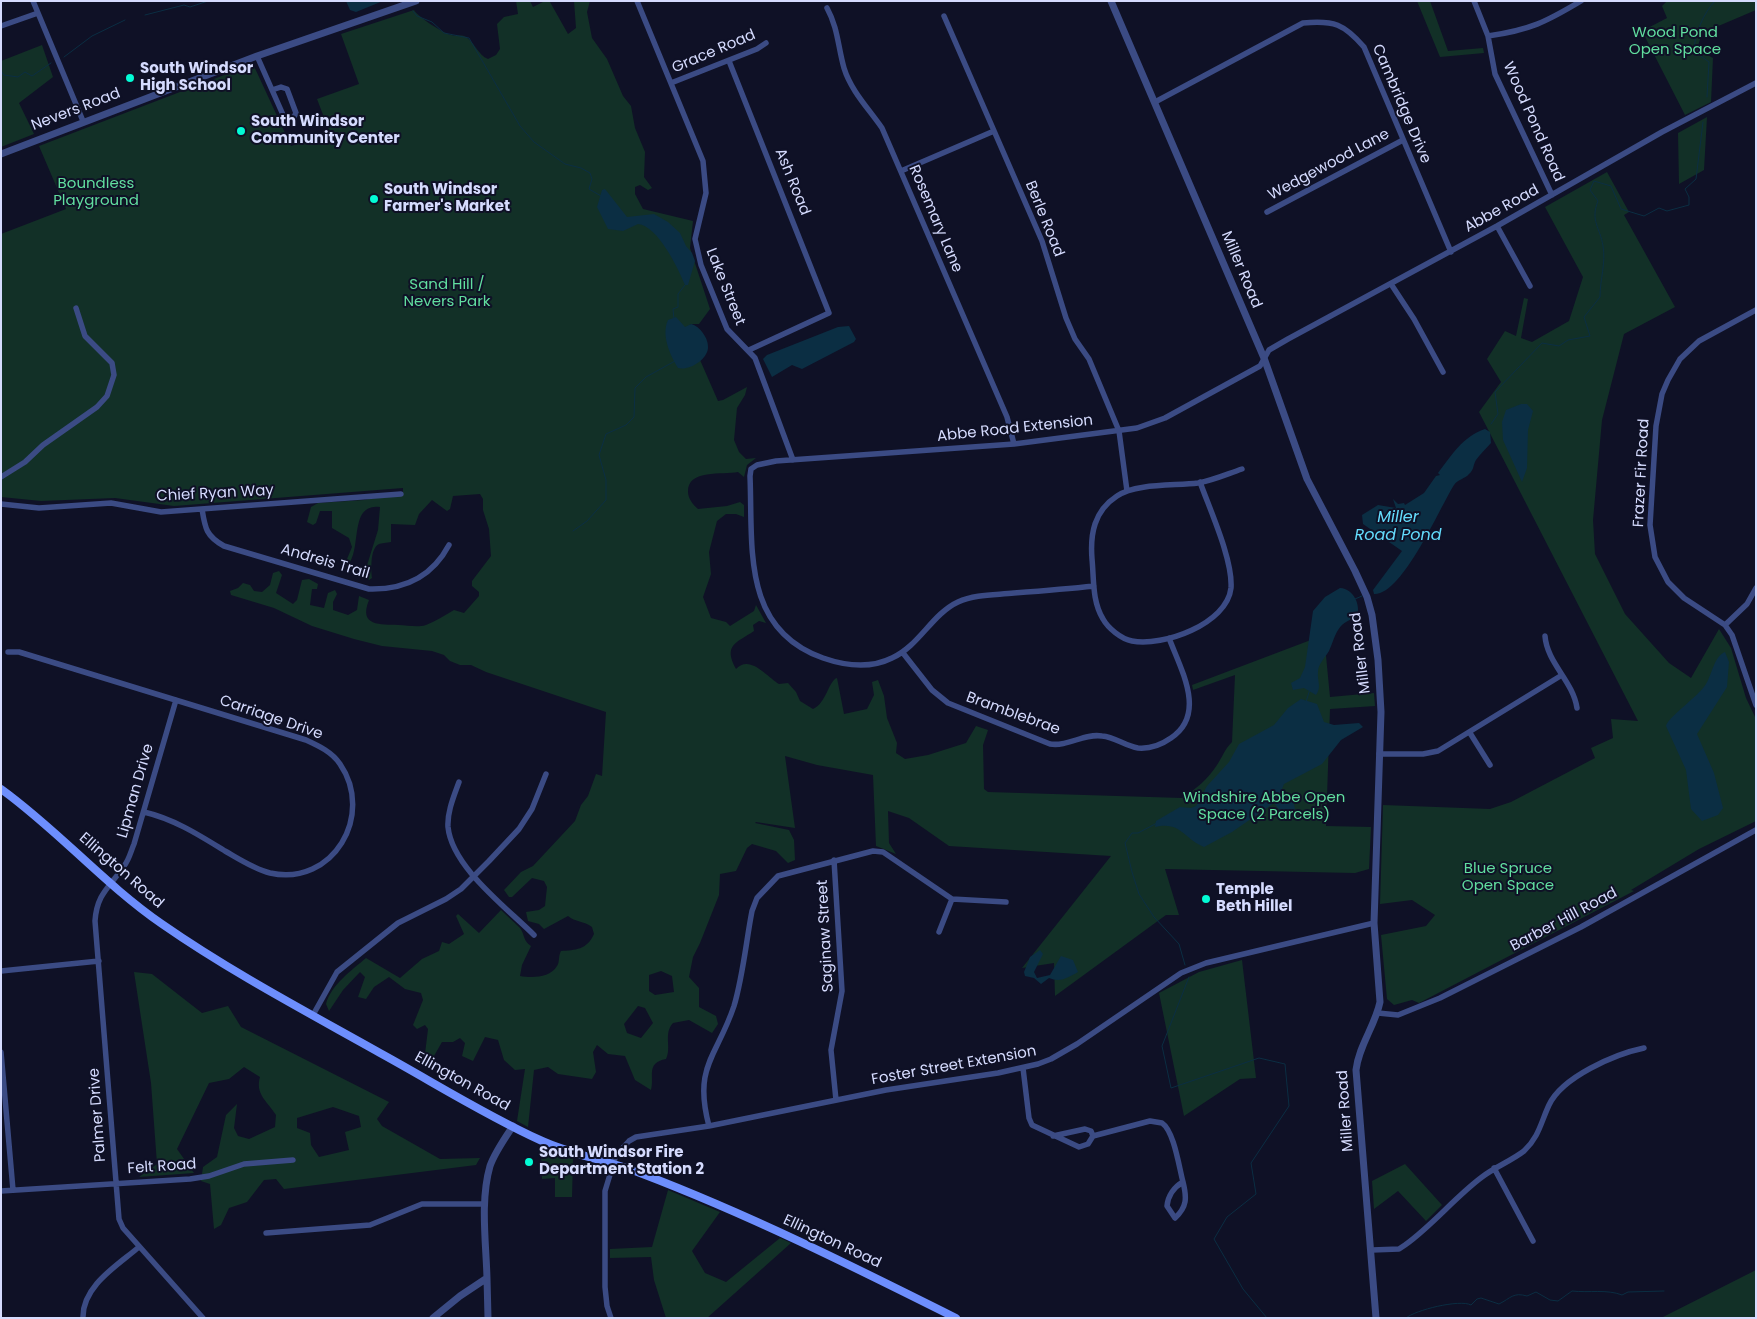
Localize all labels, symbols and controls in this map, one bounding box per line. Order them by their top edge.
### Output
park label: Wood Pond Open Space [1629,24,1721,59]
street label: Grace Road [670,26,758,78]
street label: Cambridge Drive [1368,42,1434,166]
street label: Wood Pond Road [1499,59,1567,185]
place label: South Windsor High School [140,60,253,95]
marker: South Windsor High School [124,72,136,84]
street label: Nevers Road [29,85,123,135]
place label: South Windsor Community Center [251,113,400,148]
marker: South Windsor Community Center [235,125,247,137]
street label: Wedgewood Lane [1265,125,1393,205]
street label: Ash Road [770,146,814,218]
street label: Rosemary Lane [904,163,966,275]
park label: Boundless Playground [53,175,139,210]
street label: Berle Road [1021,179,1067,259]
place label: South Windsor Farmer's Market [384,181,510,216]
street label: Abbe Road [1461,181,1543,237]
marker: South Windsor Farmer's Market [368,193,380,205]
street label: Miller Road [1217,229,1265,311]
street label: Lake Street [701,246,749,328]
park label: Sand Hill / Nevers Park [403,276,491,311]
street label: Abbe Road Extension [936,412,1094,446]
street label: Frazer Fir Road [1630,418,1654,528]
street label: Chief Ryan Way [156,482,274,506]
water label: Miller Road Pond [1355,508,1441,546]
street label: Andreis Trail [279,541,371,583]
street label: Miller Road [1347,611,1375,695]
street label: Bramblebrae [964,689,1062,739]
street label: Carriage Drive [217,692,325,744]
street label: Lipman Drive [114,742,158,840]
park label: Windshire Abbe Open Space (2 Parcels) [1183,789,1345,824]
street label: Ellington Road [75,829,167,913]
park label: Blue Spruce Open Space [1462,860,1554,895]
street label: Saginaw Street [814,879,838,993]
place label: Temple Beth Hillel [1216,881,1292,916]
street label: Barber Hill Road [1507,884,1621,956]
marker: Temple Beth Hillel [1200,893,1212,905]
street label: Foster Street Extension [870,1043,1038,1089]
street label: Ellington Road [411,1048,513,1116]
street label: Palmer Drive [86,1067,110,1163]
street label: Miller Road [1334,1070,1358,1152]
place label: South Windsor Fire Department Station 2 [539,1144,704,1179]
street label: Felt Road [127,1156,197,1178]
marker: South Windsor Fire Department Station 2 [523,1156,535,1168]
street label: Ellington Road [780,1211,884,1273]

